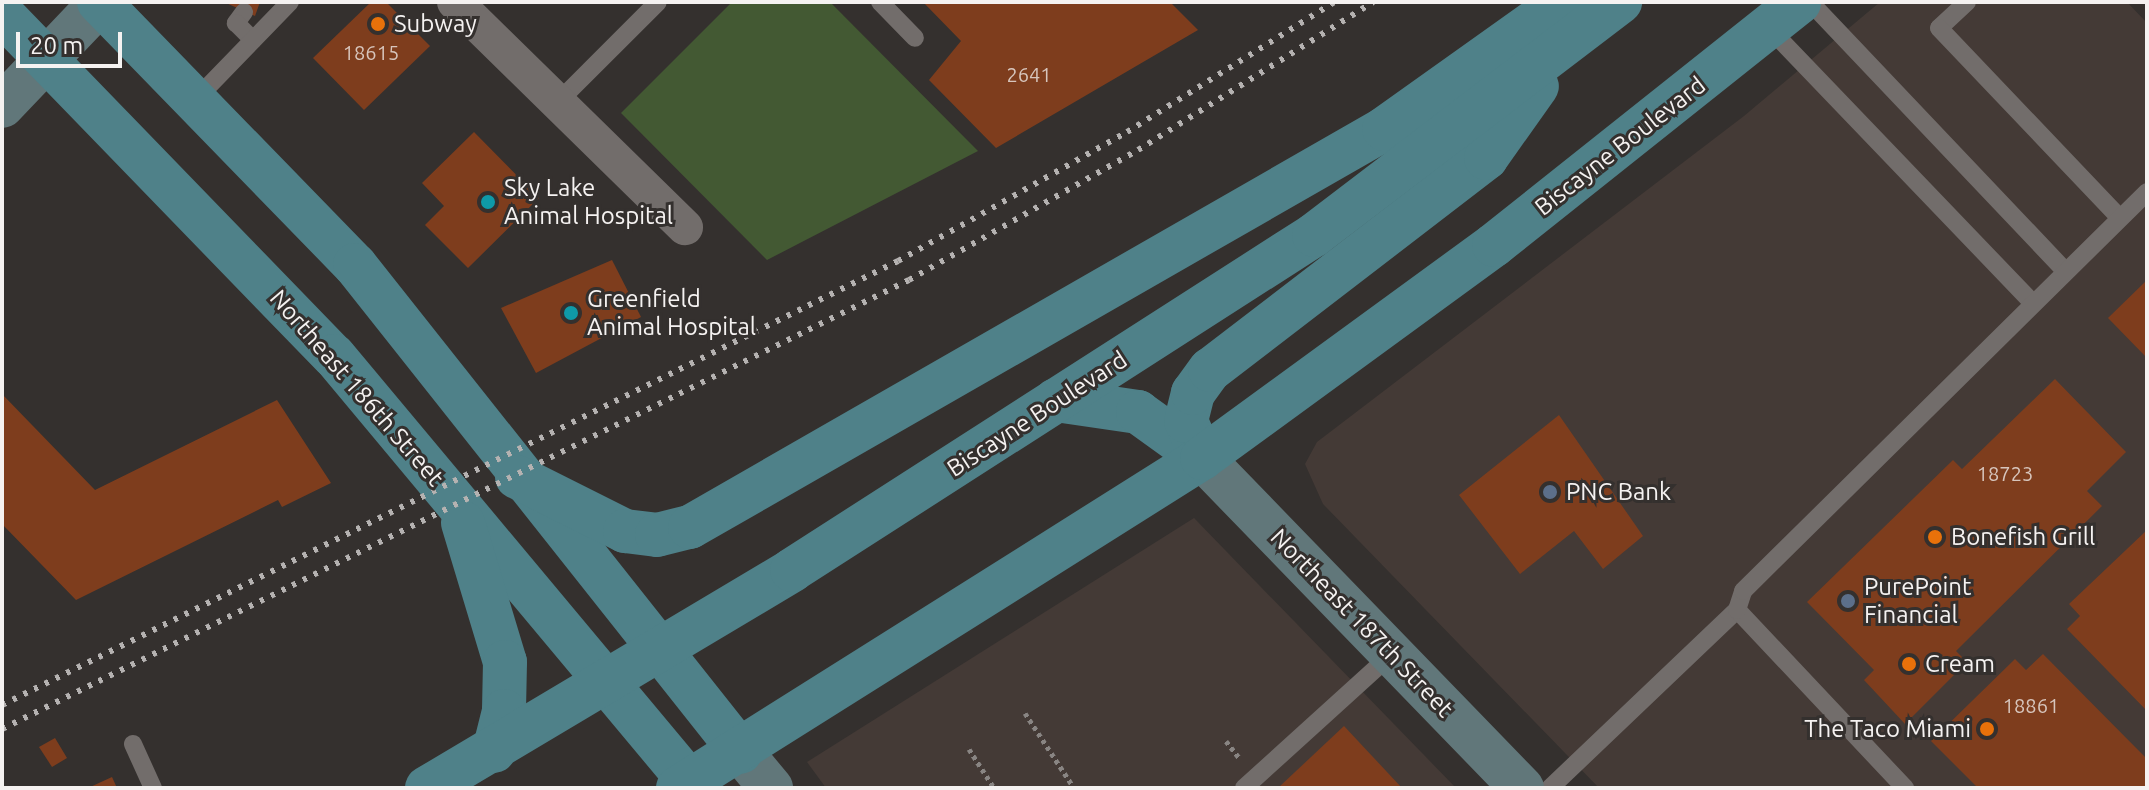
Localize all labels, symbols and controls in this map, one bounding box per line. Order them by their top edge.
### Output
place label: Subway [394,10,477,38]
marker: Subway [369,15,387,33]
scale bar [20,16,126,66]
text: 20 m [30,32,83,59]
house number: 18615 [343,40,399,64]
house number: 2641 [1006,62,1052,86]
street label: Biscayne Boulevard [1529,70,1711,222]
place label: Sky Lake Animal Hospital [504,174,673,230]
marker: Sky Lake Animal Hospital [479,193,497,211]
street label: Northeast 186th Street [264,284,450,492]
place label: Greenfield Animal Hospital [587,285,756,341]
marker: Greenfield Animal Hospital [562,304,580,322]
street label: Biscayne Boulevard [942,345,1132,483]
house number: 18723 [1977,461,2033,485]
place label: PNC Bank [1566,478,1671,506]
marker: PNC Bank [1541,483,1559,501]
street label: Northeast 187th Street [1265,523,1459,723]
place label: Bonefish Grill [1951,523,2095,551]
marker: Bonefish Grill [1926,528,1944,546]
place label: PurePoint Financial [1864,573,1971,629]
marker: PurePoint Financial [1839,592,1857,610]
place label: Cream [1925,650,1995,678]
marker: Cream [1900,655,1918,673]
house number: 18861 [2003,693,2059,717]
place label: The Taco Miami [1804,715,1971,743]
marker: The Taco Miami [1978,720,1996,738]

